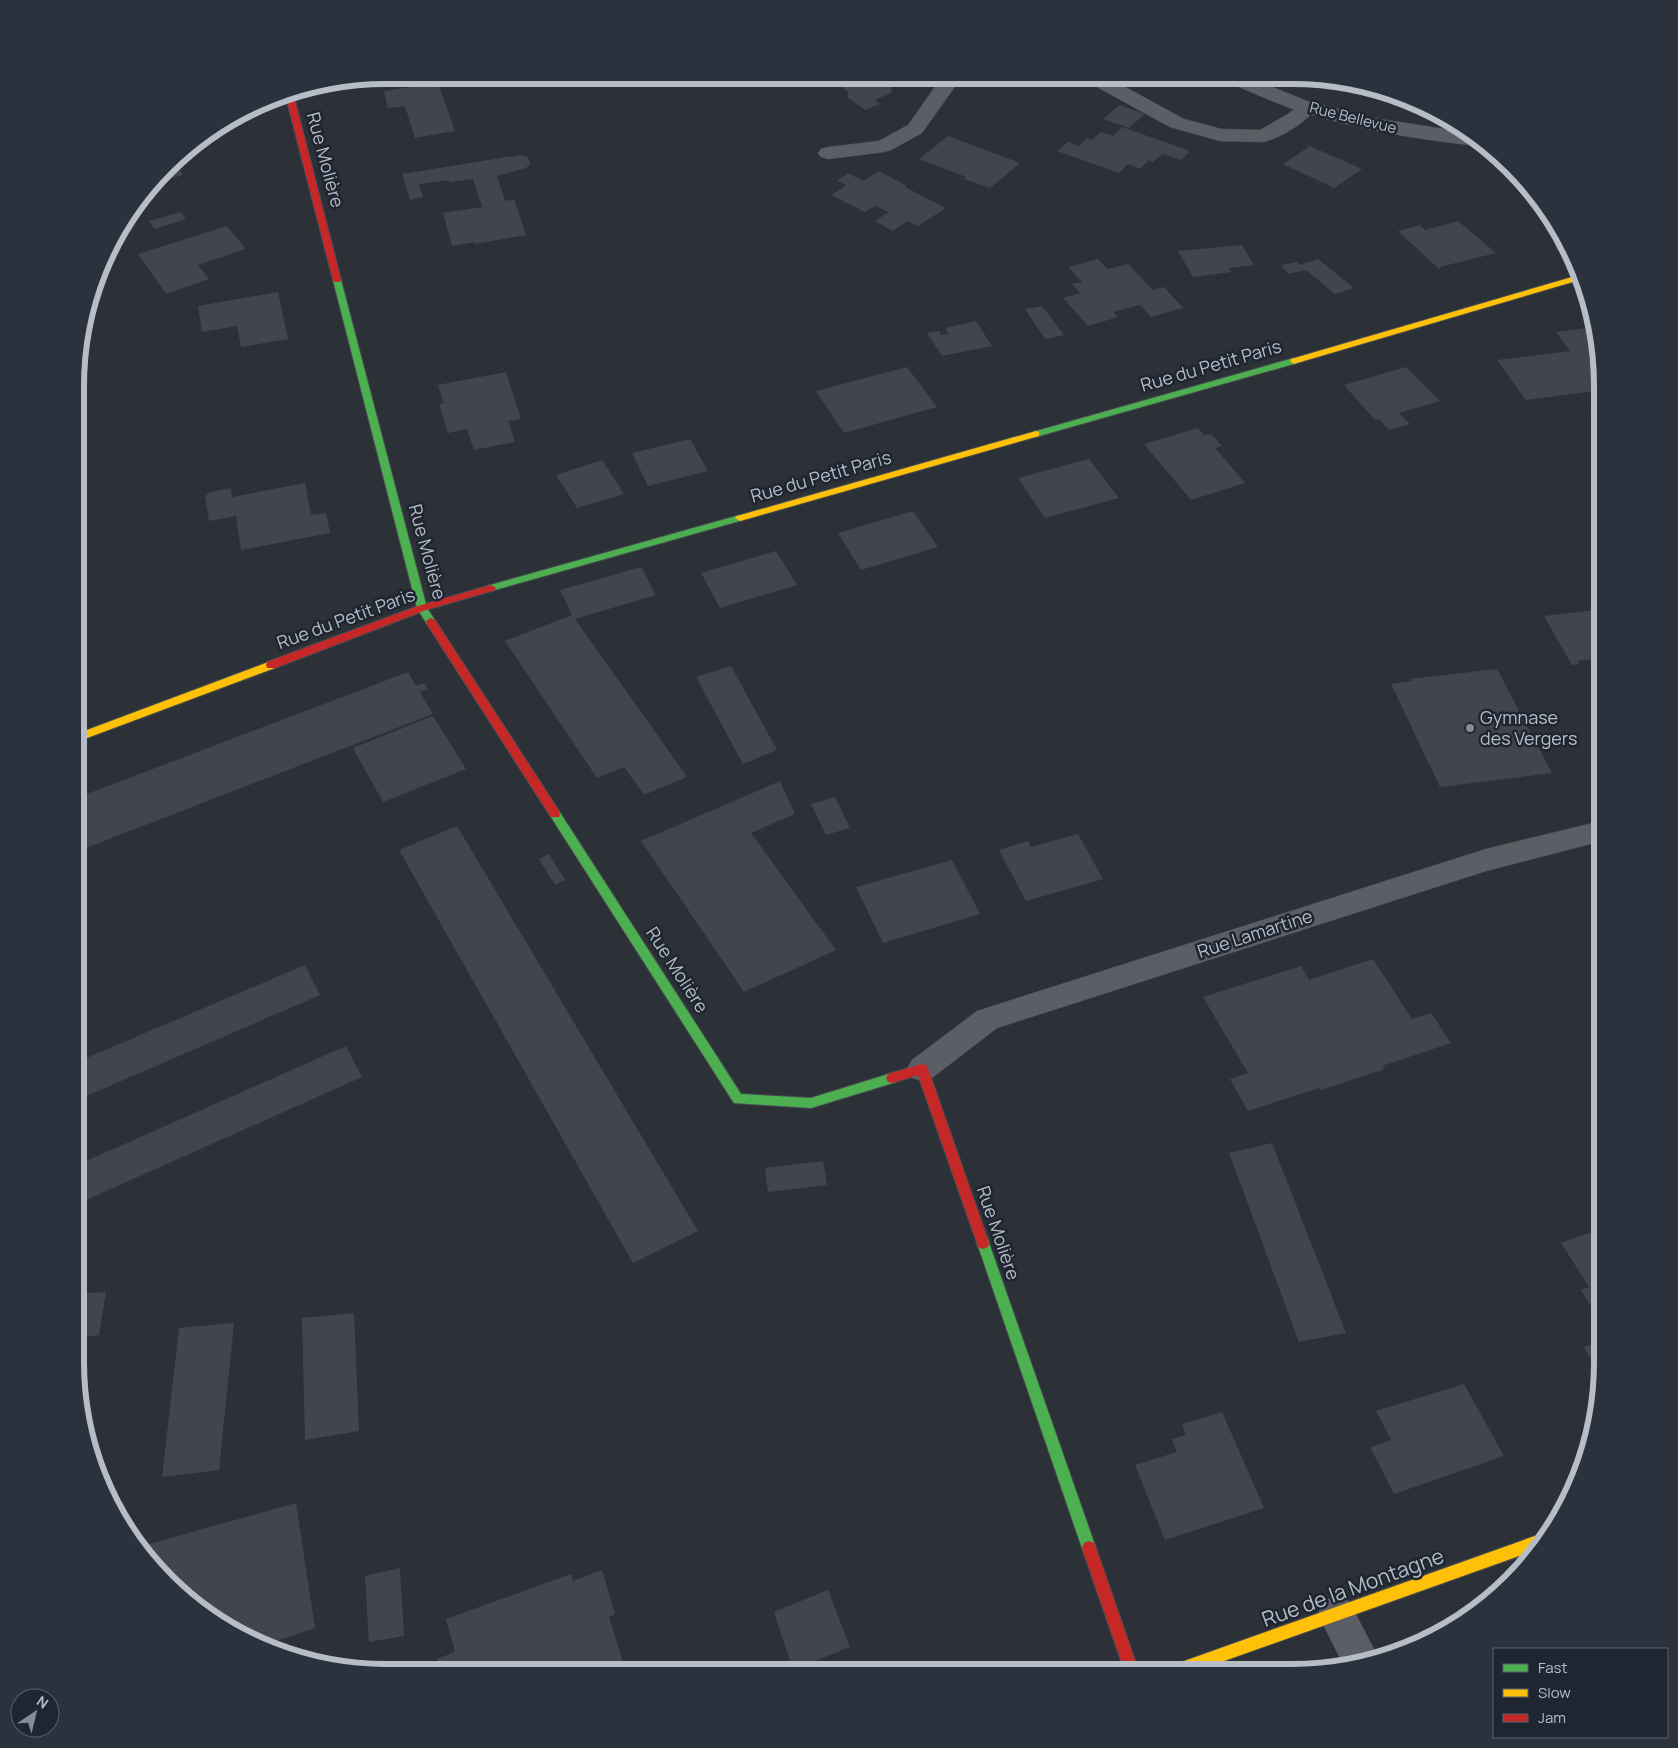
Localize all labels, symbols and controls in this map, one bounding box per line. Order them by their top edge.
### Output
street label: Rue Bellevue [1307,97,1399,139]
street label: Rue Molière [302,109,350,210]
street label: Rue du Petit Paris [1138,333,1284,397]
street label: Rue du Petit Paris [748,444,894,508]
street label: Rue Molière [404,501,452,602]
street label: Rue du Petit Paris [273,582,418,654]
place label: Gymnase des Vergers [1480,705,1577,750]
marker: Gymnase des Vergers [1464,722,1476,734]
street label: Rue Lamartine [1194,903,1315,963]
street label: Rue Molière [641,922,715,1017]
street label: Rue Molière [972,1183,1026,1283]
street label: Rue de la Montagne [1258,1541,1447,1633]
legend [1493,1648,1668,1738]
text: Fast [1538,1657,1567,1678]
text: Slow [1538,1682,1571,1703]
north arrow [10,1688,60,1738]
text: N [33,1691,52,1713]
text: Jam [1538,1707,1566,1728]

